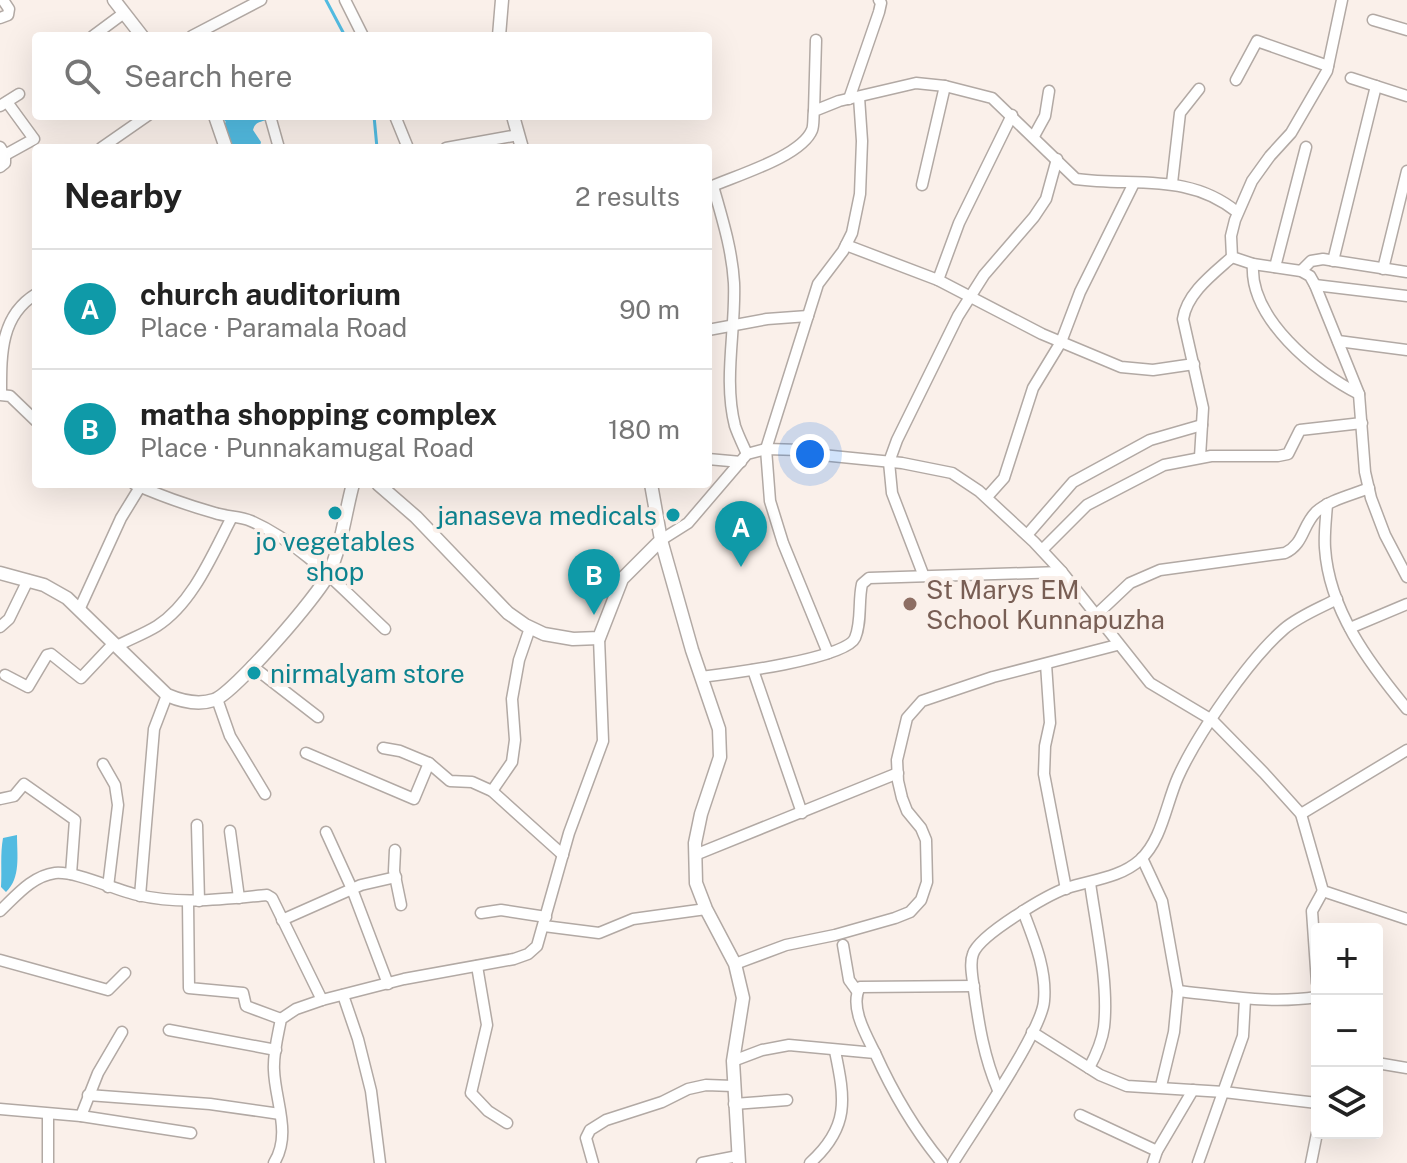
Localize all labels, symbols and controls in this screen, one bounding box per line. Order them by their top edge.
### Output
search box [32,32,712,120]
icon: search [60,54,104,98]
text: Search here [124,58,292,94]
text: Nearby [64,176,182,216]
text: 2 results [575,181,680,212]
text: church auditorium [140,276,401,312]
text: A [81,294,99,325]
text: 90 m [619,294,680,325]
text: Place · Paramala Road [140,312,407,343]
text: matha shopping complex [140,396,497,432]
text: B [81,414,99,445]
text: 180 m [608,414,680,445]
text: Place · Punnakamugal Road [140,432,474,463]
your location [790,434,830,474]
place label: janaseva medicals [436,500,657,531]
pin: A [715,501,767,567]
marker: jo vegetables shop [326,504,344,522]
marker: janaseva medicals [664,506,682,524]
place label: jo vegetables shop [254,526,415,587]
pin: B [568,549,620,615]
place label: St Marys EM School Kunnapuzha [926,574,1165,635]
marker: St Marys EM School Kunnapuzha [901,595,919,613]
place label: nirmalyam store [270,658,465,689]
marker: nirmalyam store [245,664,263,682]
map controls [1311,923,1383,1139]
button: + [1311,923,1383,995]
button: − [1311,995,1383,1067]
button: layers [1311,1067,1383,1139]

